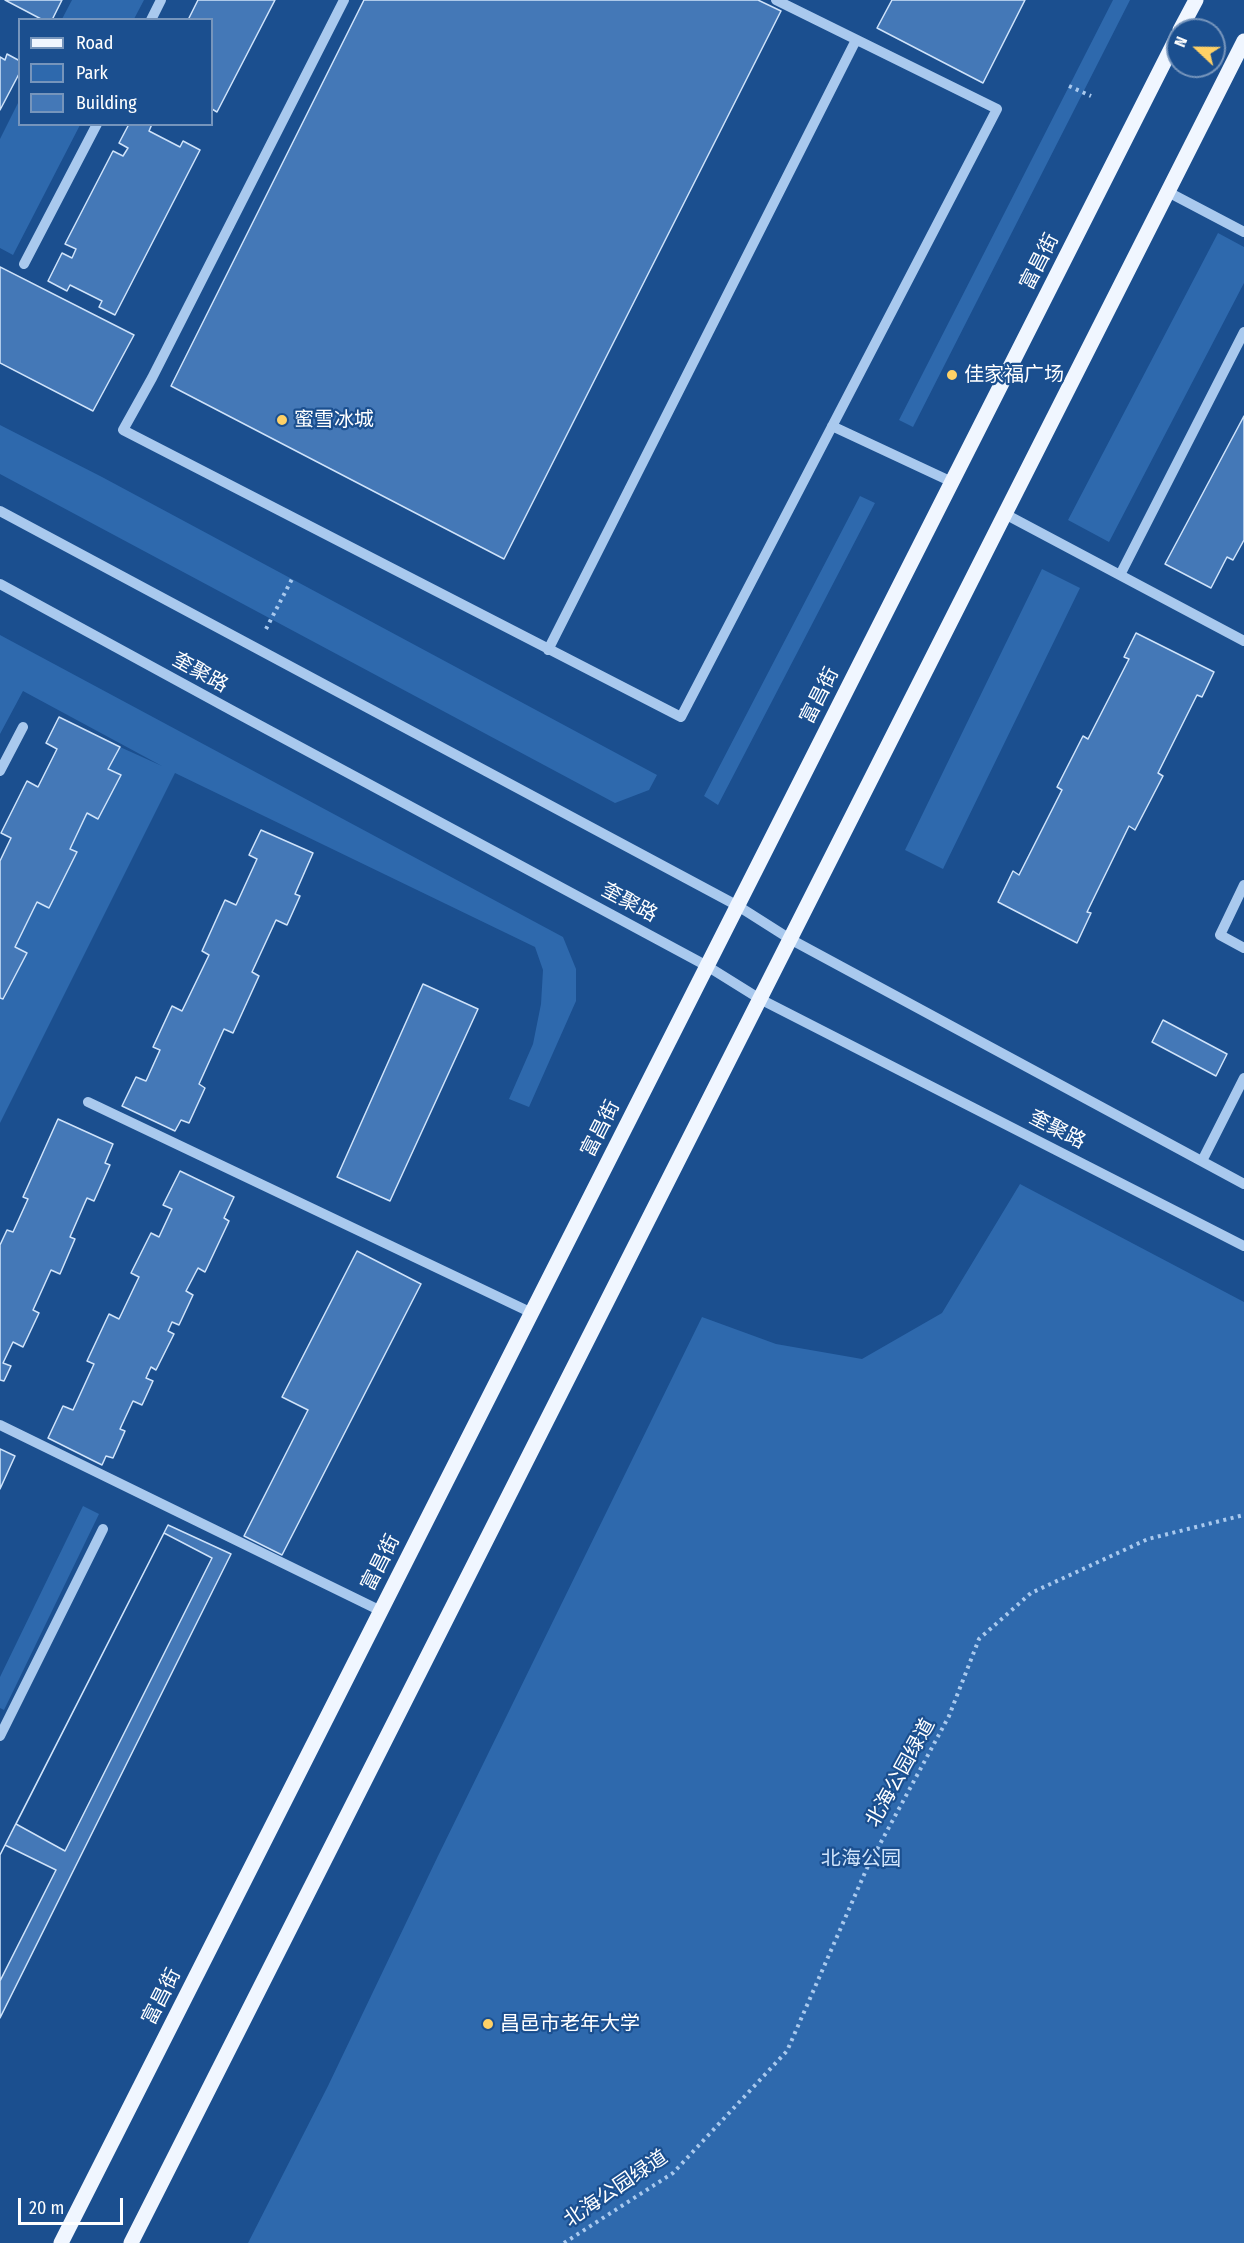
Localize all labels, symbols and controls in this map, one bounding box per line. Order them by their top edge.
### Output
legend [18,18,213,126]
north arrow [1166,18,1226,78]
text: Road [76,32,113,54]
text: N [1170,34,1191,50]
text: Park [76,62,108,84]
text: Building [76,92,137,114]
street label: 富昌街 [1016,230,1064,294]
place label: 佳家福广场 [964,363,1064,387]
marker: 佳家福广场 [945,368,959,382]
place label: 蜜雪冰城 [294,408,374,432]
marker: 蜜雪冰城 [275,413,289,427]
street label: 奎聚路 [168,648,232,698]
street label: 富昌街 [796,664,844,728]
street label: 奎聚路 [597,878,661,928]
street label: 富昌街 [577,1097,625,1161]
street label: 奎聚路 [1025,1106,1089,1154]
street label: 富昌街 [357,1531,405,1595]
street label: 北海公园绿道 [861,1715,941,1831]
park label: 北海公园 [821,1847,901,1871]
street label: 富昌街 [138,1965,186,2029]
place label: 昌邑市老年大学 [500,2012,640,2036]
marker: 昌邑市老年大学 [481,2017,495,2031]
street label: 北海公园绿道 [560,2146,672,2232]
scale bar [21,2186,126,2224]
text: 20 m [29,2197,64,2219]

